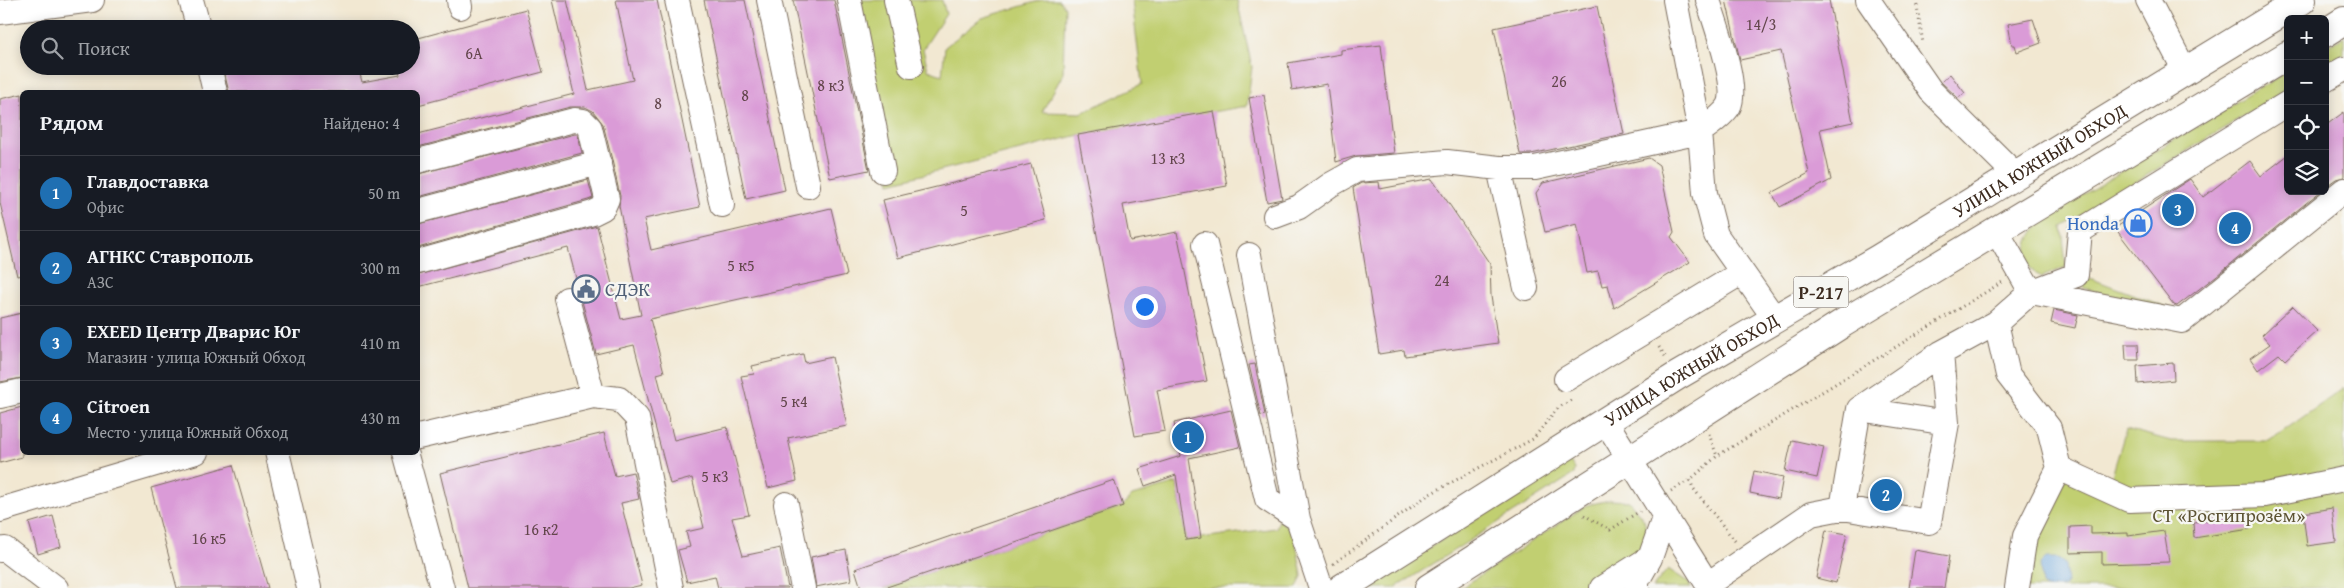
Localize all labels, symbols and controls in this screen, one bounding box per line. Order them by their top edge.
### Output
house number: 14/3 [1746,12,1776,36]
map controls [2284,15,2329,195]
button: + [2284,15,2329,60]
search box [20,20,420,75]
icon: search [38,34,66,62]
text: Поиск [78,34,130,62]
house number: 6А [465,41,483,65]
button: − [2284,60,2329,105]
house number: 26 [1551,69,1567,93]
house number: 8 к3 [817,73,845,97]
house number: 8 [741,83,749,107]
house number: 8 [654,91,662,115]
street label: УЛИЦА ЮЖНЫЙ ОБХОД [1947,96,2132,224]
button: locate [2284,105,2329,150]
text: Рядом [40,107,103,138]
text: Найдено: 4 [323,111,400,135]
house number: 13 к3 [1150,146,1186,170]
button: layers [2284,150,2329,195]
text: Главдоставка [87,167,209,195]
text: 1 [52,181,60,205]
text: 50 m [368,181,400,205]
pin: 3 [2162,191,2194,229]
text: Офис [87,195,124,219]
house number: 5 [960,198,968,222]
shop icon: Honda [2123,208,2153,238]
place label: Honda [2067,209,2119,237]
pin: 4 [2219,209,2251,247]
text: АГНКС Ставрополь [87,242,253,270]
house number: 5 к5 [727,253,755,277]
text: 2 [52,256,60,280]
text: 300 m [360,256,400,280]
house number: 24 [1434,268,1450,292]
text: АЗС [87,270,114,294]
public building icon: СДЭК [571,274,601,304]
place label: СДЭК [605,275,650,303]
road number: Р-217 [1794,276,1848,308]
your location [1132,294,1158,320]
street label: УЛИЦА ЮЖНЫЙ ОБХОД [1598,306,1784,433]
text: EXEED Центр Дварис Юг [87,317,300,345]
text: 3 [52,331,60,355]
text: 410 m [360,331,400,355]
text: Магазин · улица Южный Обход [87,345,306,369]
house number: 5 к4 [780,389,808,413]
text: Citroen [87,392,150,420]
text: 4 [52,406,60,430]
text: 430 m [360,406,400,430]
pin: 1 [1172,418,1204,456]
text: Место · улица Южный Обход [87,420,288,444]
house number: 5 к3 [701,464,729,488]
pin: 2 [1870,476,1902,514]
park label: СТ «Росгипрозём» [2152,501,2306,529]
house number: 16 к2 [523,517,559,541]
house number: 16 к5 [191,526,227,550]

